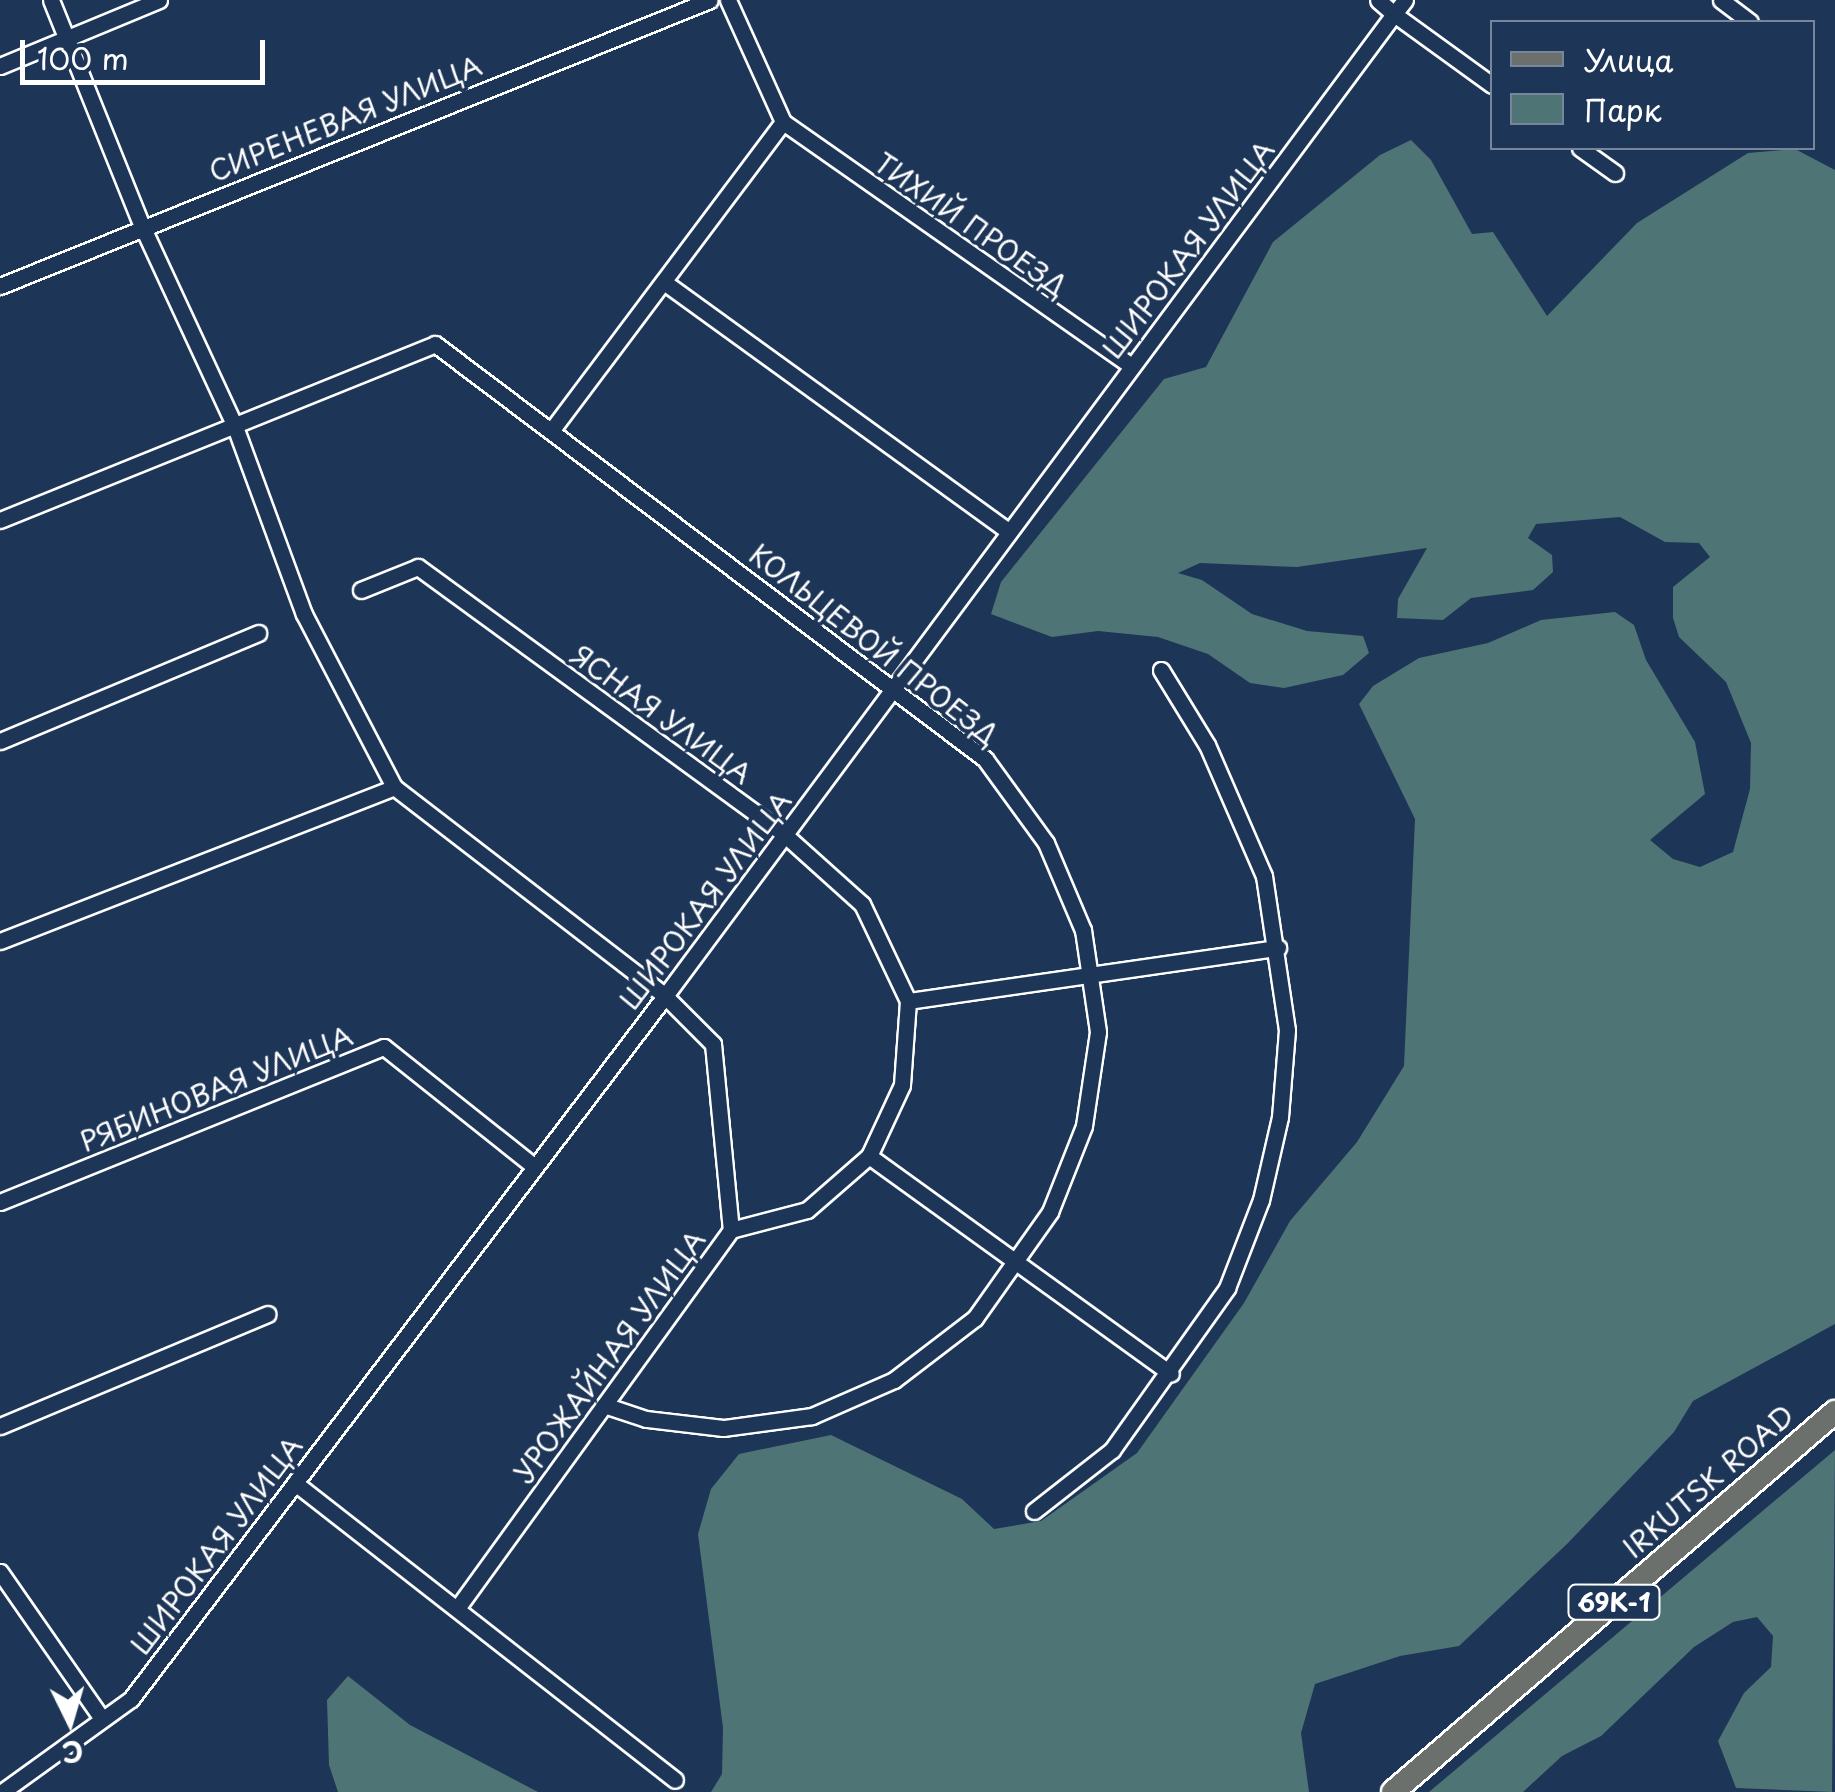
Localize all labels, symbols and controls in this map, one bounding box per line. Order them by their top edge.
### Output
scale bar [25,20,270,82]
legend [1490,20,1815,150]
text: 100 m [37,35,129,80]
text: Улица [1584,37,1673,82]
street label: СИРЕНЕВАЯ УЛИЦА [204,48,486,188]
text: Парк [1584,87,1661,132]
street label: ШИРОКАЯ УЛИЦА [1095,134,1281,364]
street label: ТИХИЙ ПРОЕЗД [868,145,1074,303]
street label: КОЛЬЦЕВОЙ ПРОЕЗД [743,537,1005,751]
street label: ЯСНАЯ УЛИЦА [566,638,758,790]
street label: ШИРОКАЯ УЛИЦА [612,785,798,1015]
street label: РЯБИНОВАЯ УЛИЦА [76,1018,356,1158]
street label: УРОЖАЙНАЯ УЛИЦА [506,1223,712,1489]
street label: IRKUTSK ROAD [1616,1398,1800,1564]
street label: ШИРОКАЯ УЛИЦА [123,1430,309,1660]
road number: 69К-1 [1566,1582,1662,1622]
north arrow [20,1672,120,1772]
text: С [60,1730,85,1775]

